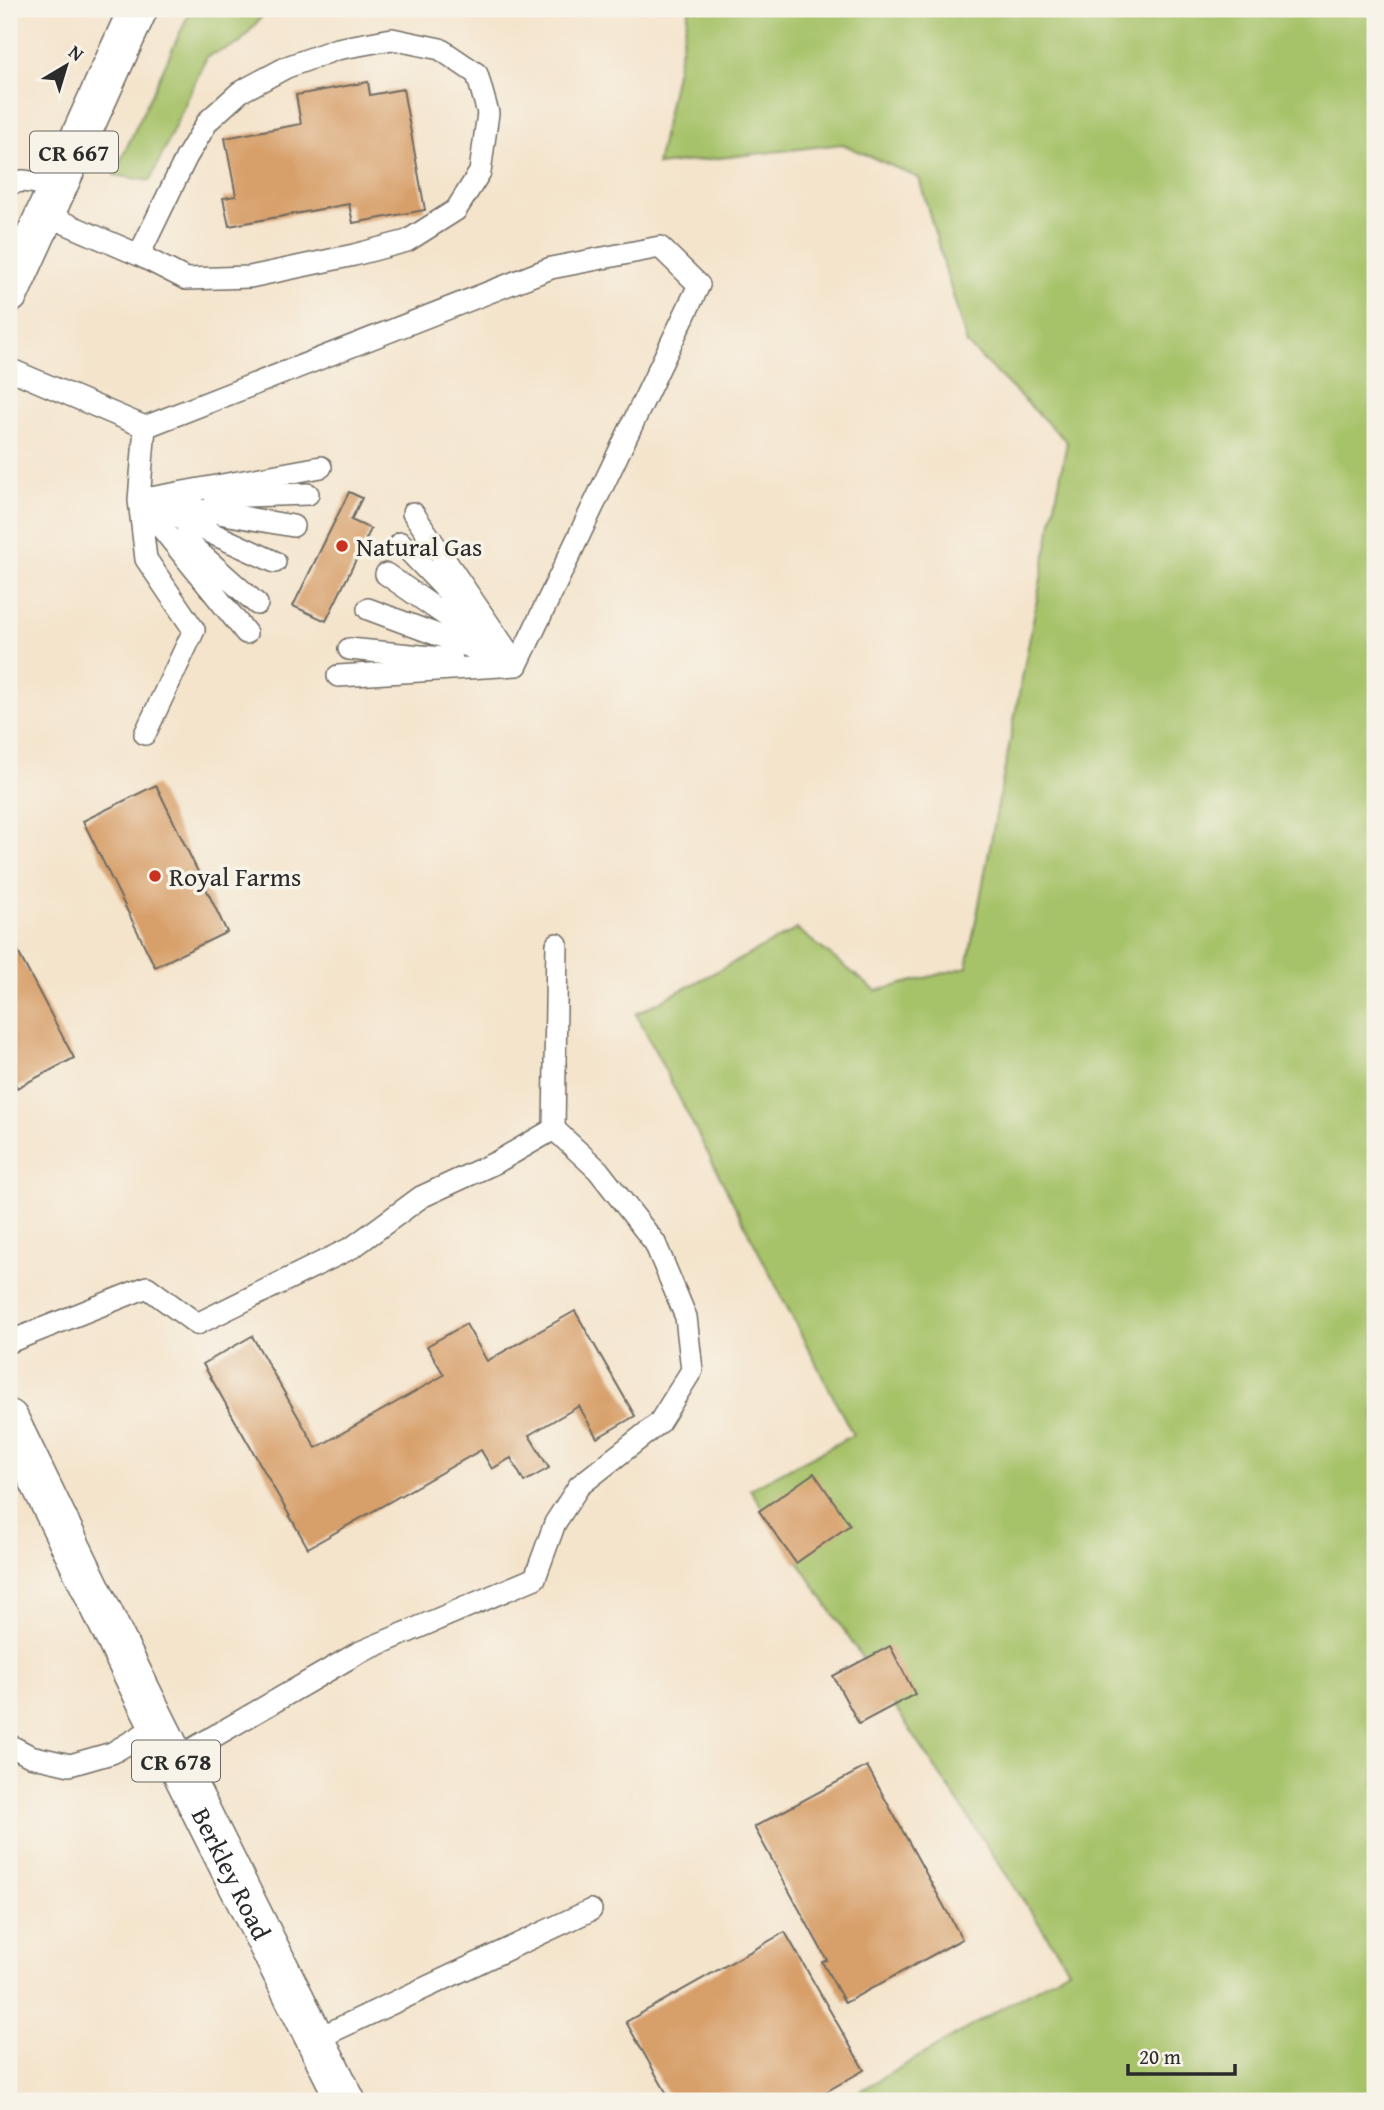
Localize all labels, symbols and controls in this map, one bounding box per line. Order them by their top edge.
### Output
north arrow [32,32,102,102]
text: N [63,38,90,68]
road number: CR 667 [30,132,118,172]
place label: Natural Gas [356,527,482,566]
marker: Natural Gas [334,538,350,554]
place label: Royal Farms [169,857,301,896]
marker: Royal Farms [147,868,163,884]
road number: CR 678 [132,1741,220,1782]
street label: Berkley Road [183,1800,282,1946]
scale bar [1128,2033,1235,2077]
text: 20 m [1139,2041,1181,2072]

